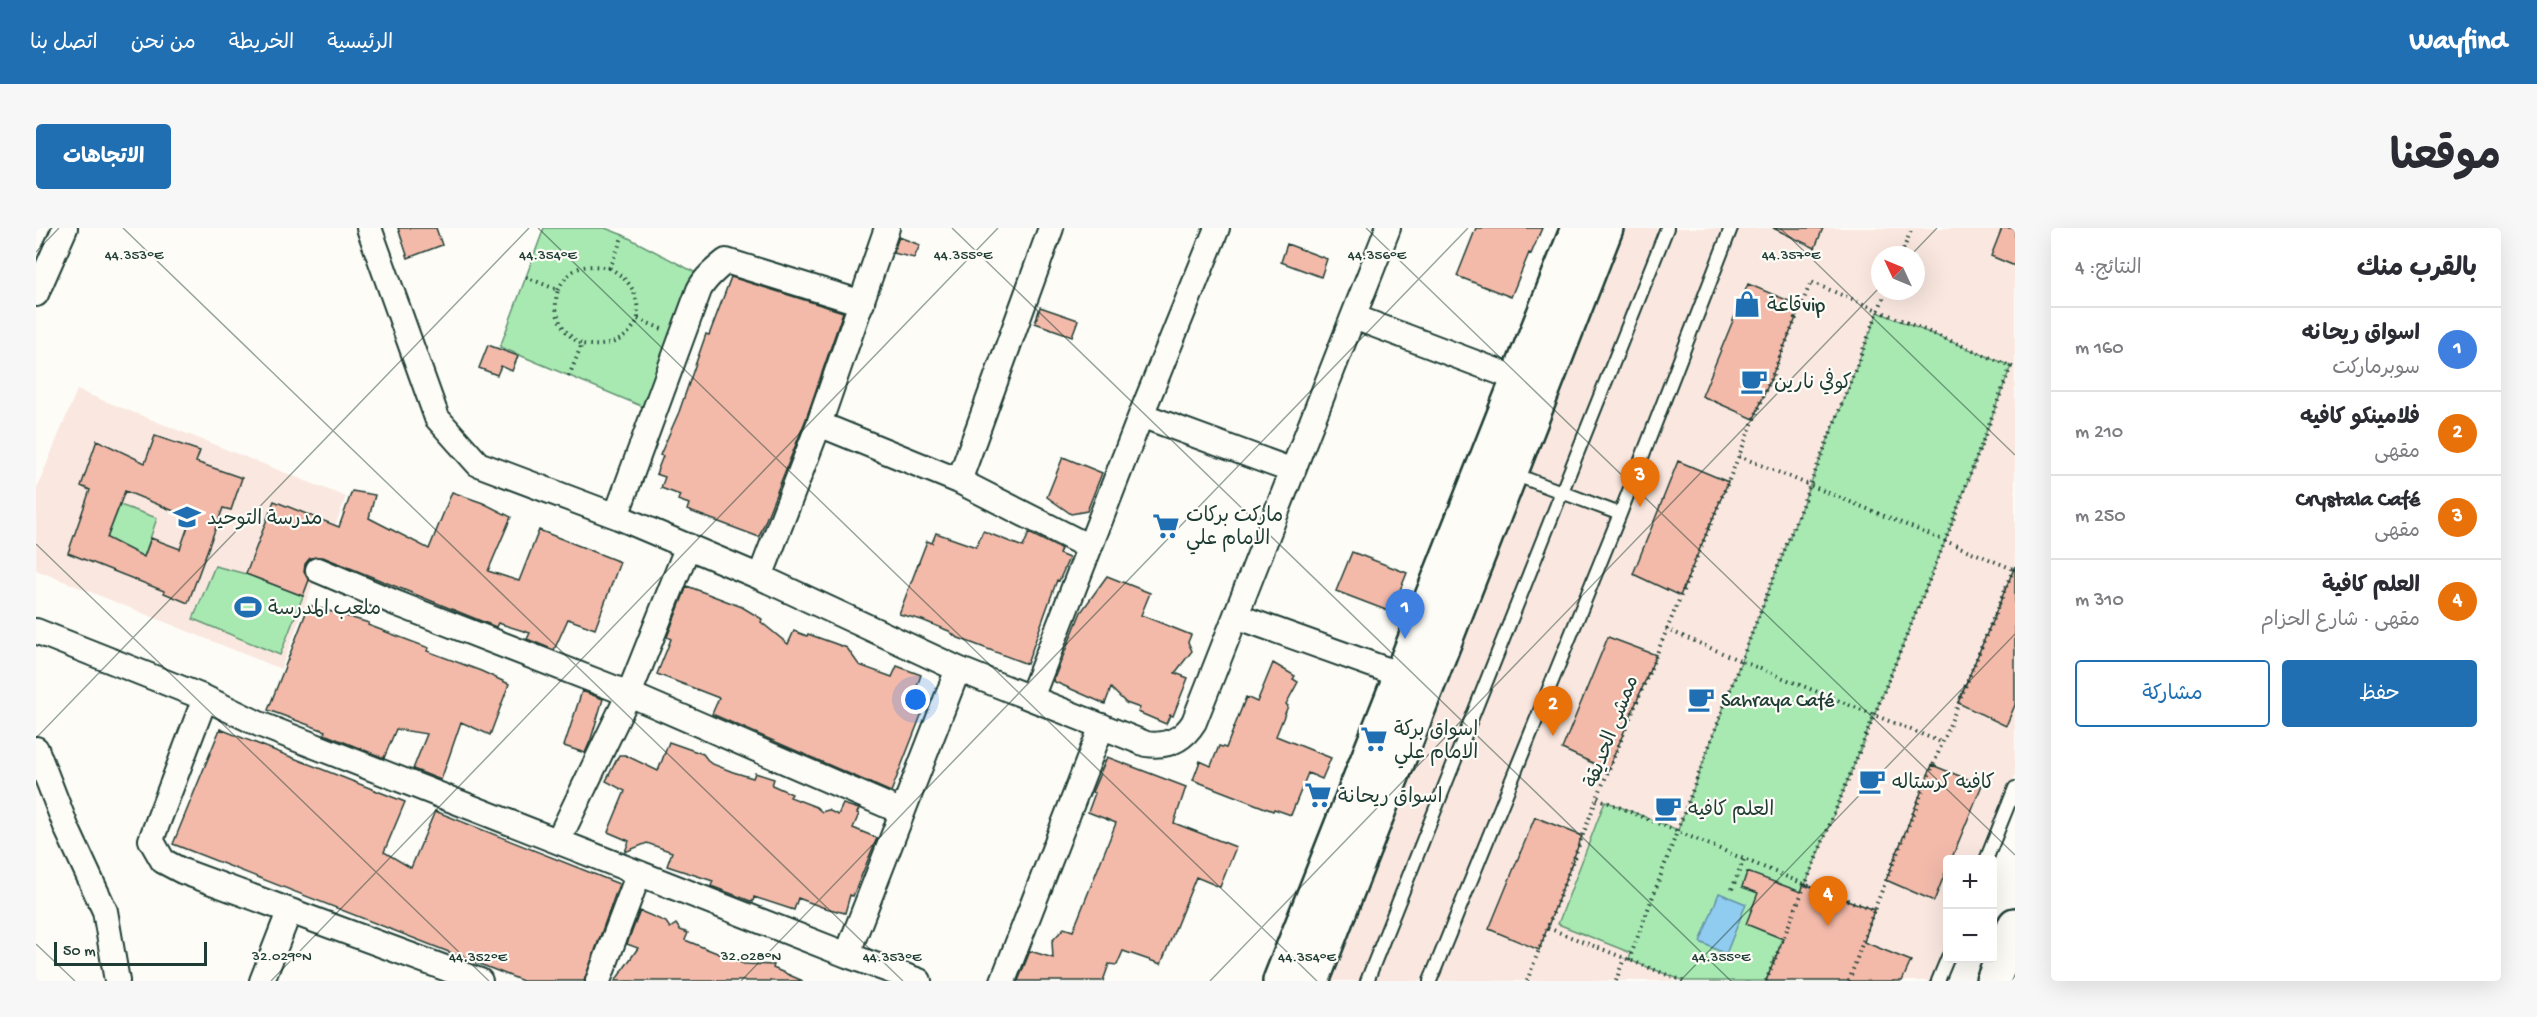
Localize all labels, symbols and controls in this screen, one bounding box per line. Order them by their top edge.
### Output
text: Wayfind [2410,26,2507,59]
text: اتصل بنا [30,32,98,57]
text: من نحن [131,32,196,57]
text: الخريطة [229,32,294,57]
text: الرئيسية [327,32,393,57]
button: الاتجاهات [36,124,171,189]
text: موقعنا [2390,136,2501,185]
north arrow [1871,246,1925,300]
text: 44.353°E [105,247,164,265]
text: 44.354°E [519,247,578,265]
text: 44.355°E [934,247,993,265]
text: 44.356°E [1348,247,1407,265]
text: 44.357°E [1762,247,1821,265]
text: بالقرب منك [2357,255,2477,286]
text: النتائج: 4 [2075,258,2142,281]
shop icon: قاعةvip [1732,289,1762,319]
place label: قاعةvip [1767,295,1825,319]
text: اسواق ريحانه [2302,322,2420,348]
text: 160 m [2075,338,2124,361]
text: 1 [2453,338,2462,361]
text: سوبرماركت [2332,358,2420,381]
cafe icon: كوفي نارين [1739,366,1769,396]
place label: كوفي نارين [1774,368,1852,396]
text: فلامينكو كافيه [2300,406,2420,432]
text: 210 m [2075,422,2123,445]
text: 2 [2453,422,2462,445]
text: مقهى [2374,442,2420,465]
pin: 3 [1620,458,1660,507]
text: Crystala Café [2296,488,2420,514]
school or university icon: مدرسة التوحيد [172,502,202,532]
place label: ماركت بركات الامام علي [1186,505,1283,555]
text: 250 m [2075,506,2126,529]
text: 3 [2452,506,2463,529]
place label: مدرسة التوحيد [207,508,323,532]
supermarket icon: ماركت بركات الامام علي [1151,511,1181,541]
text: مقهى [2374,521,2420,544]
text: العلم كافية [2322,574,2420,600]
pin: 1 [1386,590,1424,639]
text: 310 m [2075,590,2124,613]
text: 4 [2453,590,2462,613]
sports icon: ملعب المدرسة [233,592,263,622]
place label: ملعب المدرسة [268,598,381,622]
text: مقهى · شارع الحزام [2260,610,2420,633]
button: مشاركة [2075,660,2270,727]
button: حفظ [2282,660,2477,727]
street label: ممشى الحديقة [1580,673,1645,791]
cafe icon: Sahraya Café [1686,684,1716,714]
your location [901,685,930,714]
pin: 2 [1534,686,1573,736]
place label: Sahraya Café [1721,691,1835,714]
place label: اسواق بركة الامام علي [1394,719,1478,769]
supermarket icon: اسواق بركة الامام علي [1359,724,1389,754]
cafe icon: كافيه كرستاله [1857,766,1887,796]
place label: كافيه كرستاله [1892,772,1995,796]
supermarket icon: اسواق ريحانة [1303,780,1333,810]
place label: اسواق ريحانة [1338,786,1442,810]
cafe icon: العلم كافيه [1653,793,1683,823]
place label: العلم كافيه [1688,799,1774,823]
map controls [1943,855,1997,963]
button: + [1943,855,1997,909]
pin: 4 [1808,876,1848,926]
button: − [1943,909,1997,963]
scale bar [54,939,207,966]
text: 50 m [63,943,96,962]
text: 32.029°N [251,948,312,966]
text: 32.028°N [720,948,781,966]
text: 44.352°E [449,949,508,967]
text: 44.353°E [863,949,922,967]
text: 44.354°E [1278,949,1337,967]
text: 44.355°E [1692,949,1751,967]

